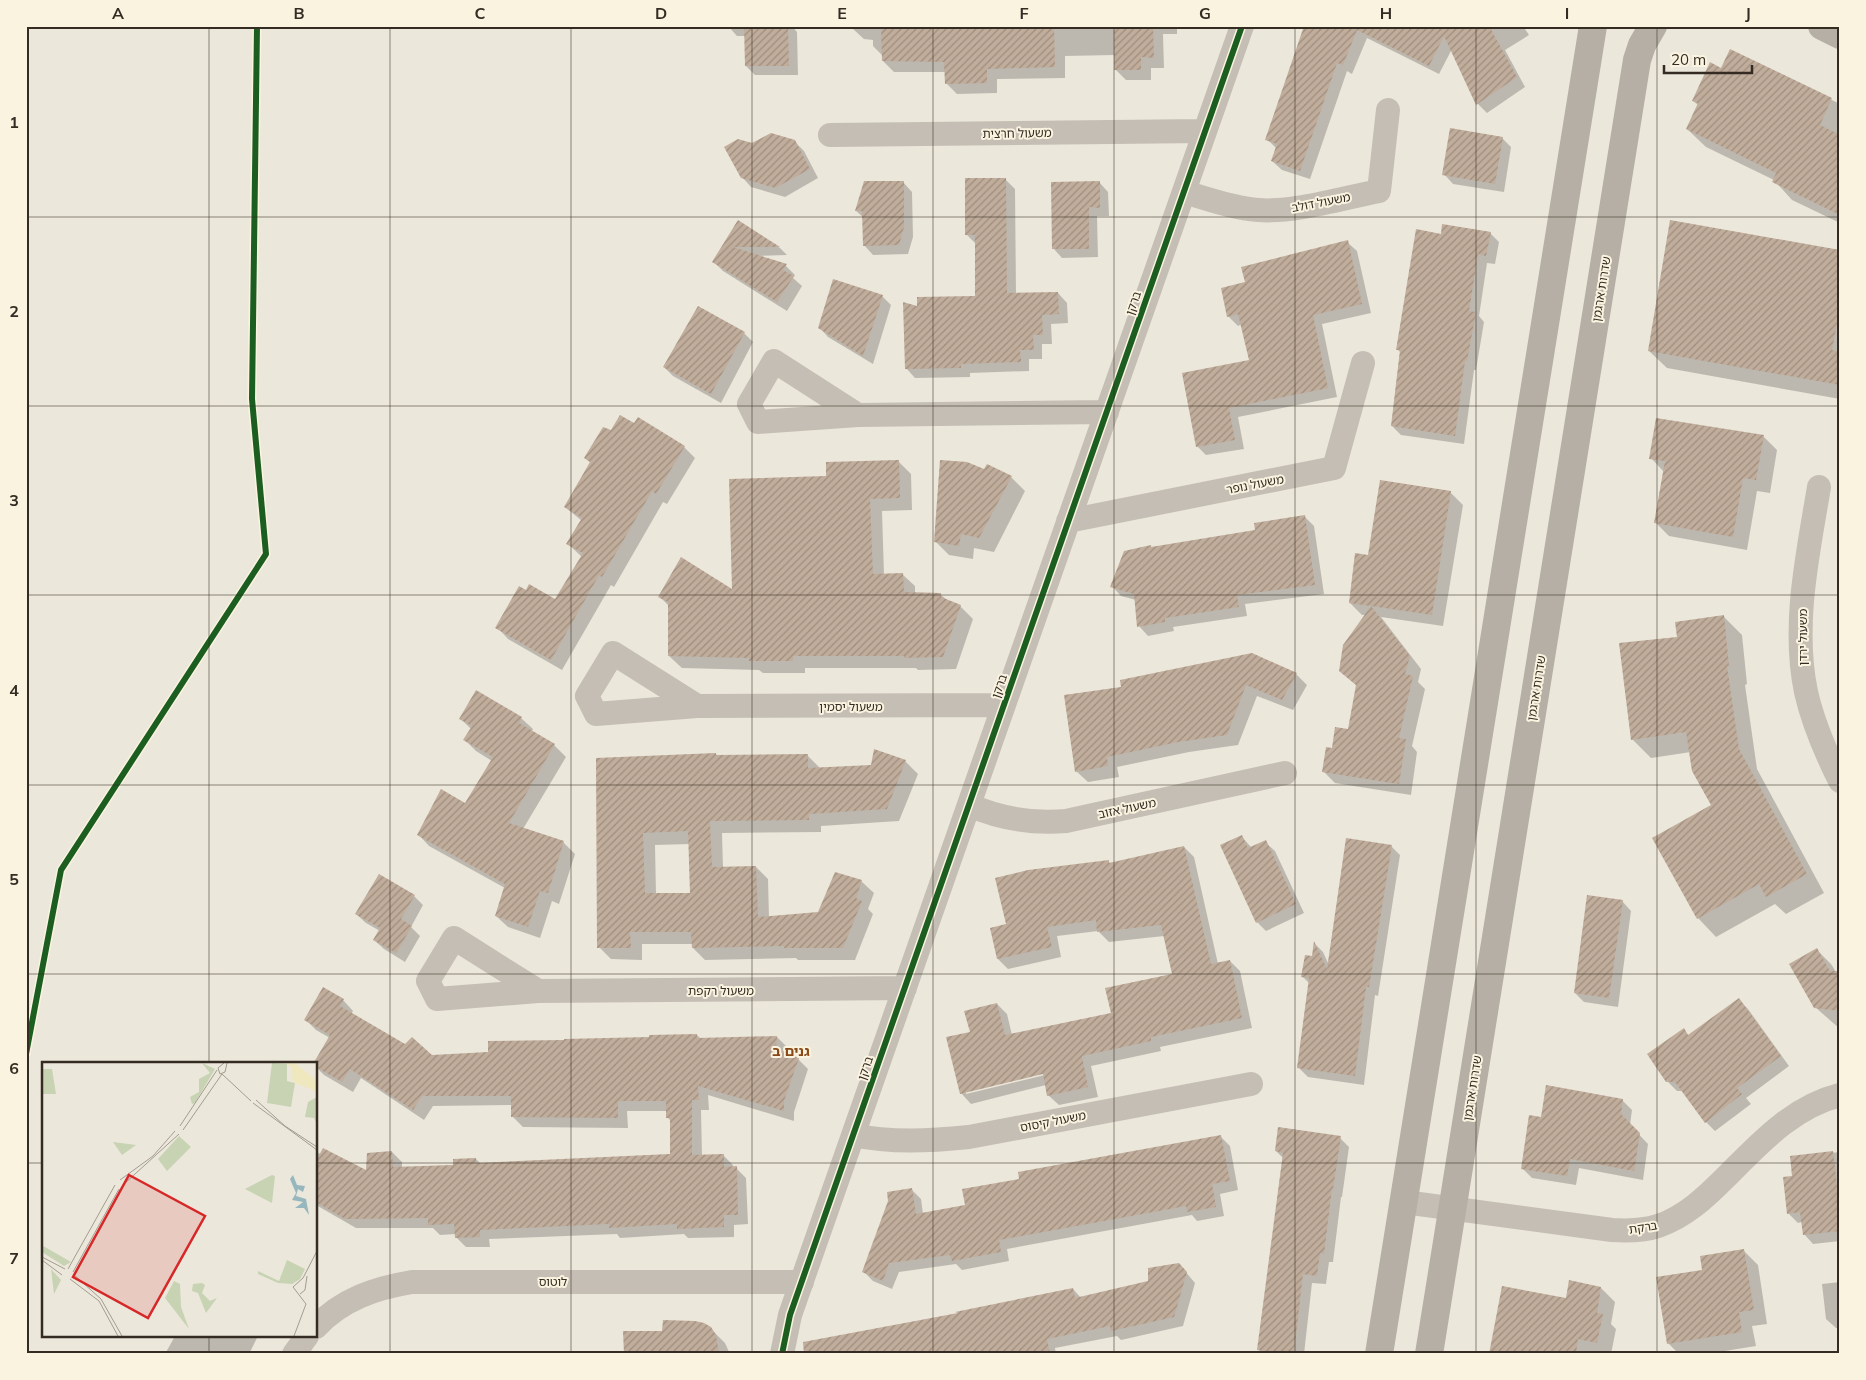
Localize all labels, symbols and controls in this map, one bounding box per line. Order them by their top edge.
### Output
text: A [112,3,124,23]
text: B [293,3,305,23]
text: C [475,3,486,23]
text: D [655,3,667,23]
text: E [837,3,847,23]
text: F [1019,3,1029,23]
text: G [1199,3,1211,23]
text: H [1380,3,1392,23]
text: I [1565,3,1569,23]
text: J [1745,3,1751,23]
scale bar [1664,42,1751,74]
text: 20 m [1671,50,1706,69]
text: 1 [9,112,19,132]
street label: משעול חרצית [982,125,1052,141]
street label: משעול דולב [1290,189,1352,215]
street label: שדרות ארגמן [1588,255,1614,323]
street label: ברקן [1122,289,1144,317]
text: 2 [9,301,19,321]
street label: משעול נופר [1225,471,1285,497]
text: 3 [9,490,19,510]
street label: משעול ירדן [1795,609,1810,665]
street label: שדרות ארגמן [1523,654,1549,722]
street label: ברקן [988,672,1010,700]
text: 4 [9,680,19,700]
street label: משעול יסמין [819,699,883,714]
street label: משעול אזוב [1097,795,1157,821]
text: 5 [9,869,19,889]
street label: משעול רקפת [688,983,754,998]
district label: גנים ב [772,1042,810,1060]
street label: ברקן [854,1054,876,1082]
street label: שדרות ארגמן [1459,1054,1485,1122]
text: 6 [9,1058,19,1078]
inset map [42,1062,318,1338]
street label: משעול קיסוס [1019,1107,1087,1135]
street label: ברקת [1628,1217,1658,1237]
text: 7 [9,1248,19,1268]
street label: לוטוס [539,1274,567,1289]

